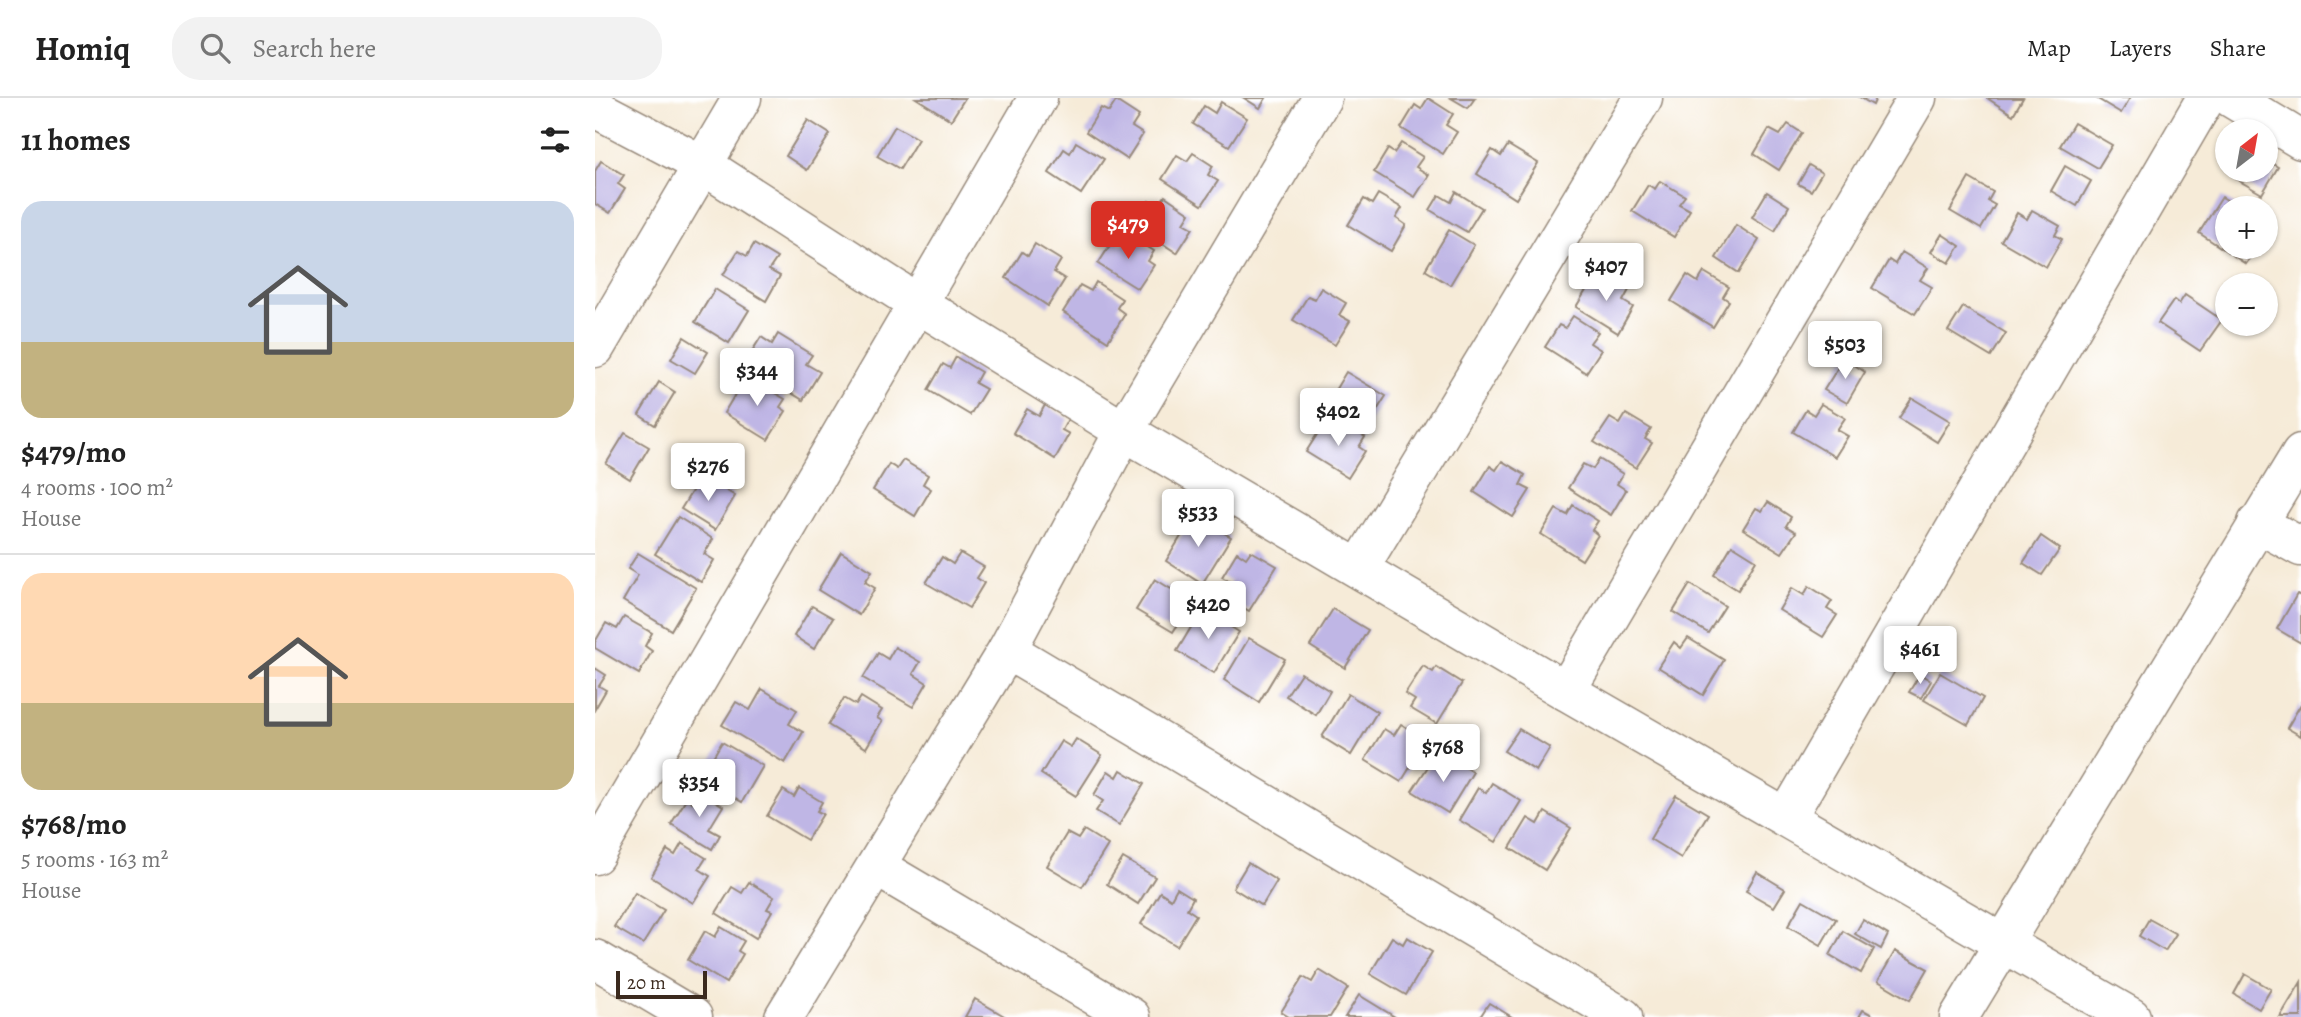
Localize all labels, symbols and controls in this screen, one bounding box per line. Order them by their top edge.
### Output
search box [172,17,662,80]
text: Homiq [35,26,130,71]
icon: search [196,29,234,67]
text: Search here [252,31,376,66]
text: Map [2027,32,2071,64]
text: Layers [2109,32,2172,64]
text: Share [2210,32,2266,64]
north arrow [2215,119,2279,182]
map controls [2215,119,2278,336]
text: 11 homes [21,120,131,160]
icon: filters [536,121,574,159]
button: + [2215,196,2278,259]
pin: $479 [1087,202,1169,261]
text: $479 [1107,208,1149,239]
pin: $407 [1565,244,1647,303]
icon: home [235,247,361,373]
text: $407 [1585,250,1627,281]
button: − [2215,273,2278,336]
pin: $503 [1804,322,1886,381]
text: $503 [1824,328,1866,359]
pin: $344 [716,348,798,408]
text: $344 [736,355,778,386]
pin: $402 [1297,388,1379,448]
text: $402 [1316,395,1360,426]
text: $479/mo [21,432,126,472]
pin: $276 [667,444,749,503]
text: $276 [687,450,729,481]
text: 4 rooms · 100 m² [21,472,173,503]
pin: $533 [1157,490,1239,549]
text: $533 [1178,496,1218,527]
text: House [21,503,81,534]
pin: $420 [1167,582,1249,641]
text: $420 [1186,588,1230,619]
icon: home [235,619,361,745]
pin: $461 [1879,626,1961,686]
text: $461 [1900,633,1940,664]
pin: $768 [1402,724,1484,784]
text: $768 [1422,731,1464,762]
pin: $354 [658,760,740,819]
text: $354 [678,766,720,797]
text: $768/mo [21,804,127,844]
text: 5 rooms · 163 m² [21,844,168,875]
text: House [21,875,81,906]
scale bar [616,968,707,1000]
text: 20 m [627,970,666,996]

